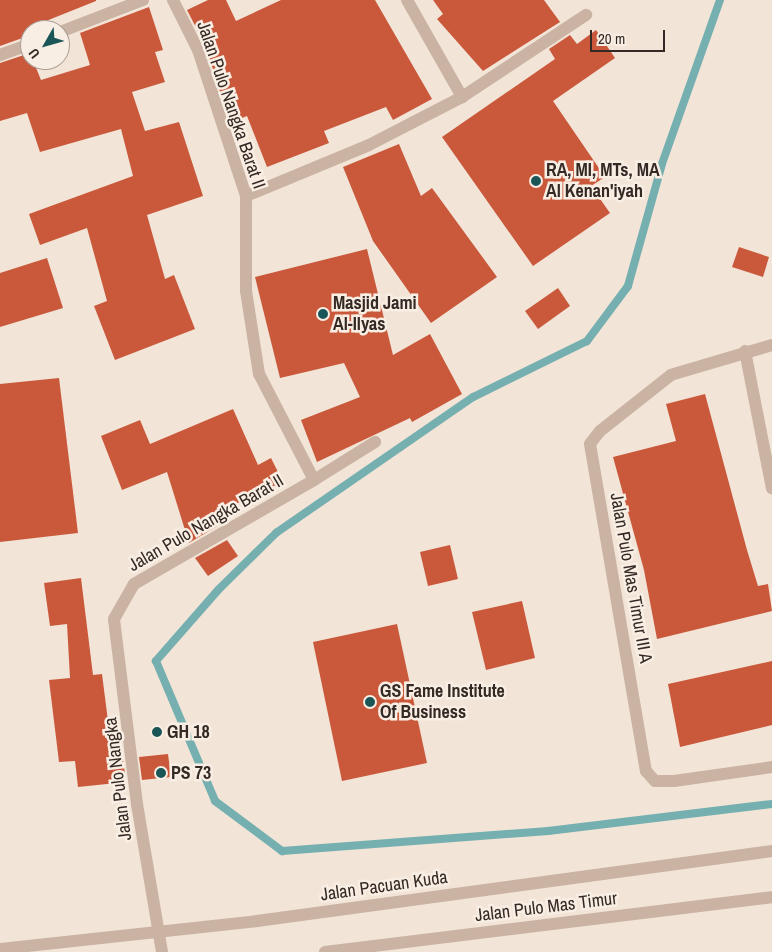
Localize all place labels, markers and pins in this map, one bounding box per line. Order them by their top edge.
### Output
place label: RA, MI, MTs, MA Al Kenan'iyah [546,160,660,202]
marker: RA, MI, MTs, MA Al Kenan'iyah [530,175,542,187]
place label: Masjid Jami Al-Ilyas [333,293,417,336]
marker: Masjid Jami Al-Ilyas [317,308,329,320]
place label: GS Fame Institute Of Business [380,681,505,724]
marker: GS Fame Institute Of Business [364,696,376,708]
place label: GH 18 [167,721,210,743]
marker: GH 18 [151,726,163,738]
place label: PS 73 [171,762,211,784]
marker: PS 73 [155,767,167,779]

